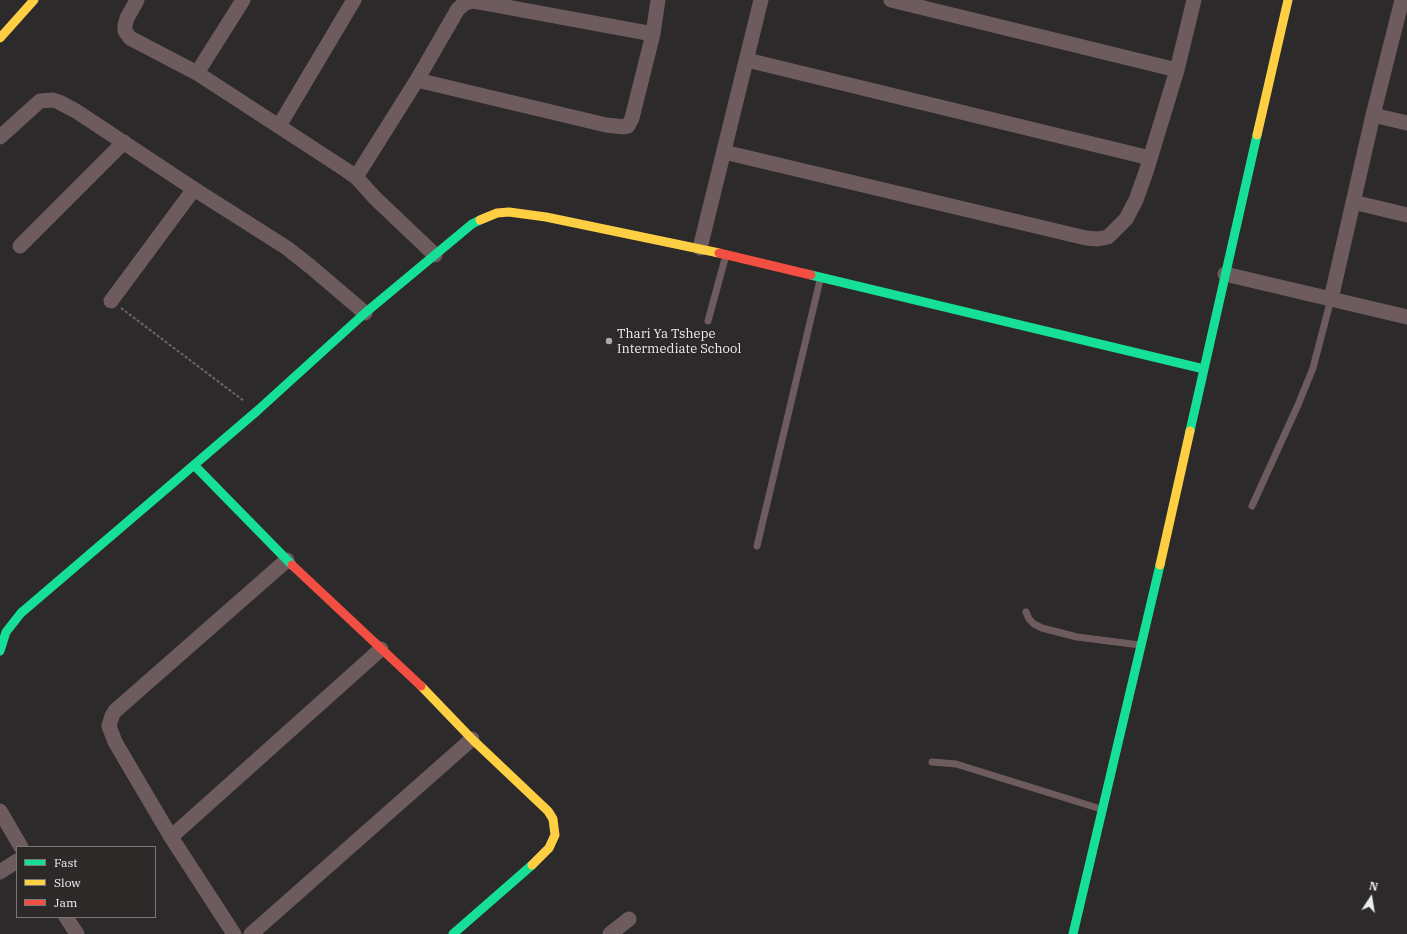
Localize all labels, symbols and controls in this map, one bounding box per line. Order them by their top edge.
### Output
place label: Thari Ya Tshepe Intermediate School [617,326,741,357]
marker: Thari Ya Tshepe Intermediate School [604,336,614,346]
legend [16,846,156,918]
text: Fast [54,855,78,870]
text: Slow [54,875,81,890]
north arrow [1351,878,1391,918]
text: N [1368,879,1379,894]
text: Jam [54,895,77,910]

